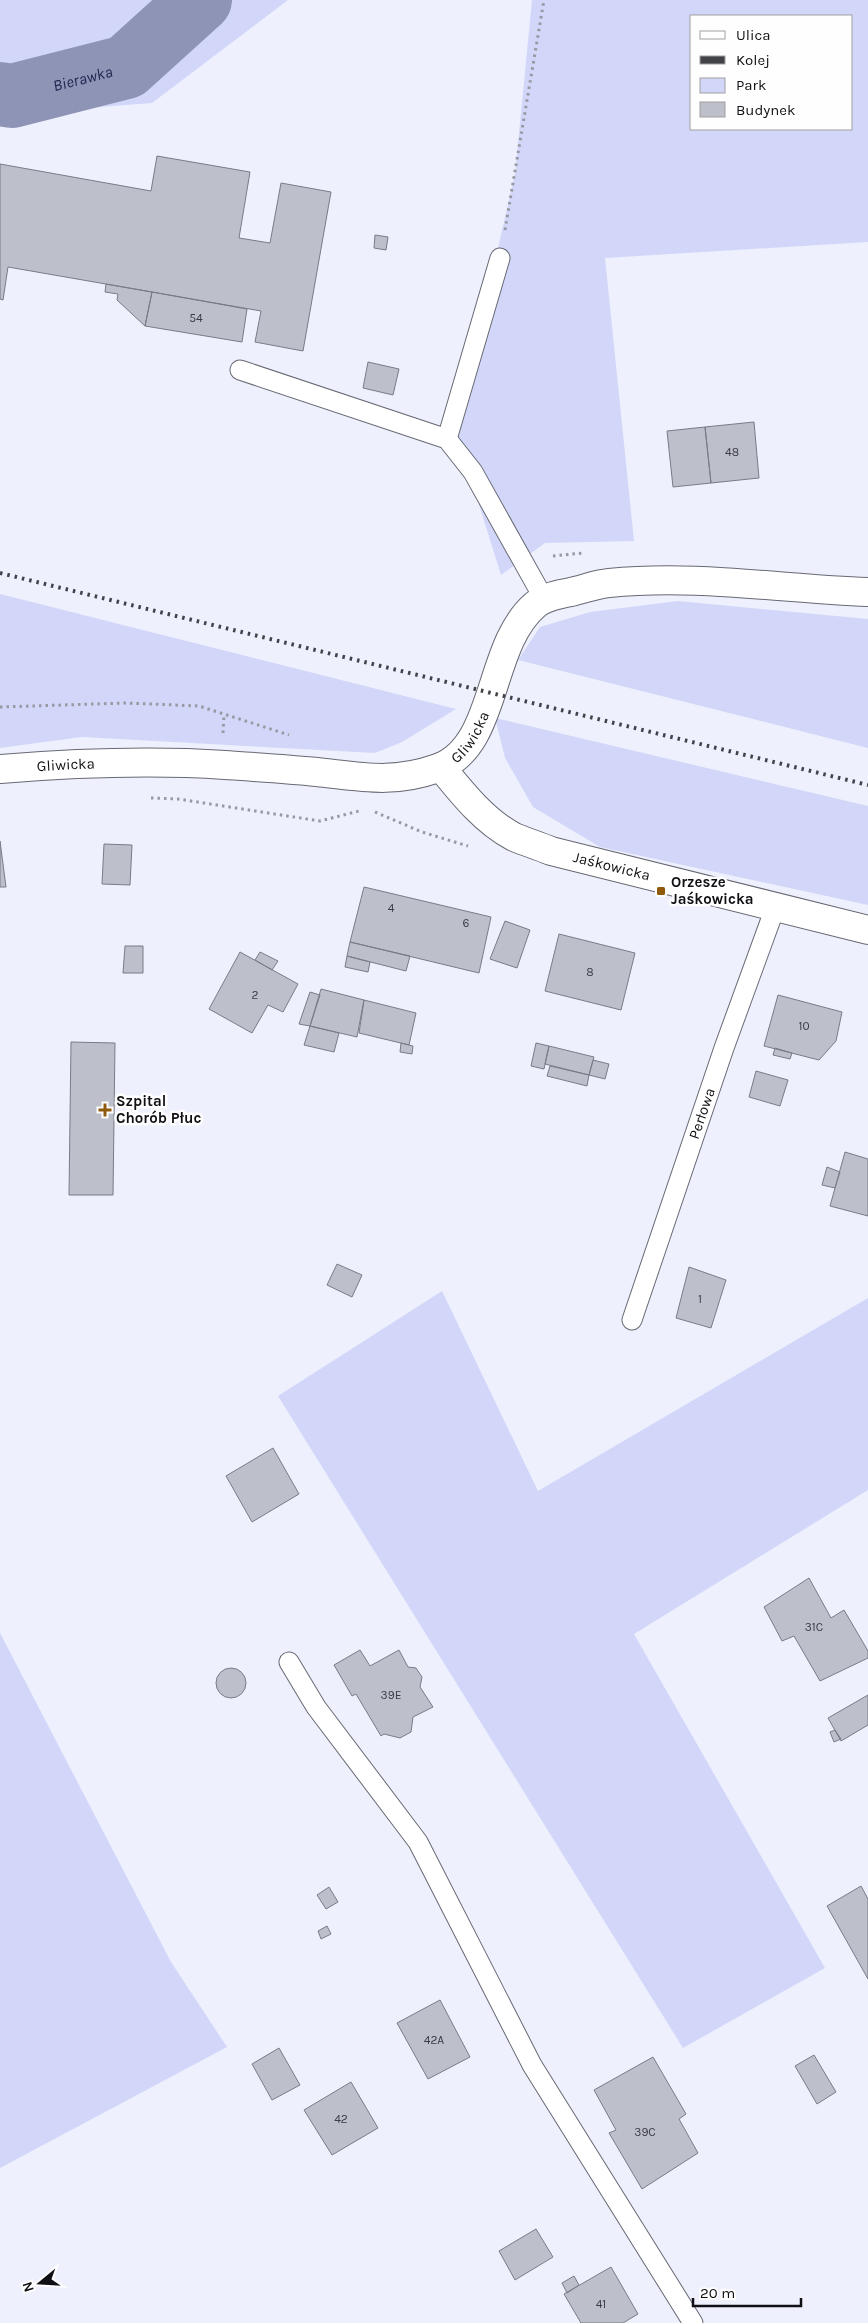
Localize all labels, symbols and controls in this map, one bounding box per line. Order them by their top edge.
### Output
legend [690,15,853,130]
text: Ulica [736,26,770,44]
text: Kolej [736,51,770,69]
water label: Bierawka [51,61,114,95]
text: Park [736,76,766,94]
text: Budynek [736,101,795,119]
house number: 54 [189,311,203,325]
house number: 48 [725,445,739,459]
street label: Gliwicka [447,709,493,767]
street label: Gliwicka [36,754,95,775]
street label: Jaśkowicka [571,848,652,884]
place label: Orzesze Jaśkowicka [671,873,754,908]
marker: Orzesze Jaśkowicka [655,885,667,897]
house number: 4 [388,901,395,915]
house number: 6 [463,916,470,930]
house number: 8 [586,965,594,979]
house number: 2 [252,988,259,1002]
house number: 10 [798,1019,810,1033]
street label: Perłowa [685,1086,719,1141]
place label: Szpital Chorób Płuc [116,1092,201,1127]
marker: Szpital Chorób Płuc [98,1103,112,1117]
house number: 1 [698,1292,702,1306]
house number: 31C [805,1620,823,1634]
house number: 39E [381,1688,401,1702]
house number: 42A [424,2033,444,2047]
house number: 42 [334,2112,348,2126]
house number: 39C [634,2125,656,2139]
north arrow [15,2258,65,2308]
scale bar [693,2276,800,2308]
text: N [18,2279,38,2294]
text: 20 m [700,2284,735,2302]
house number: 41 [596,2297,606,2311]

